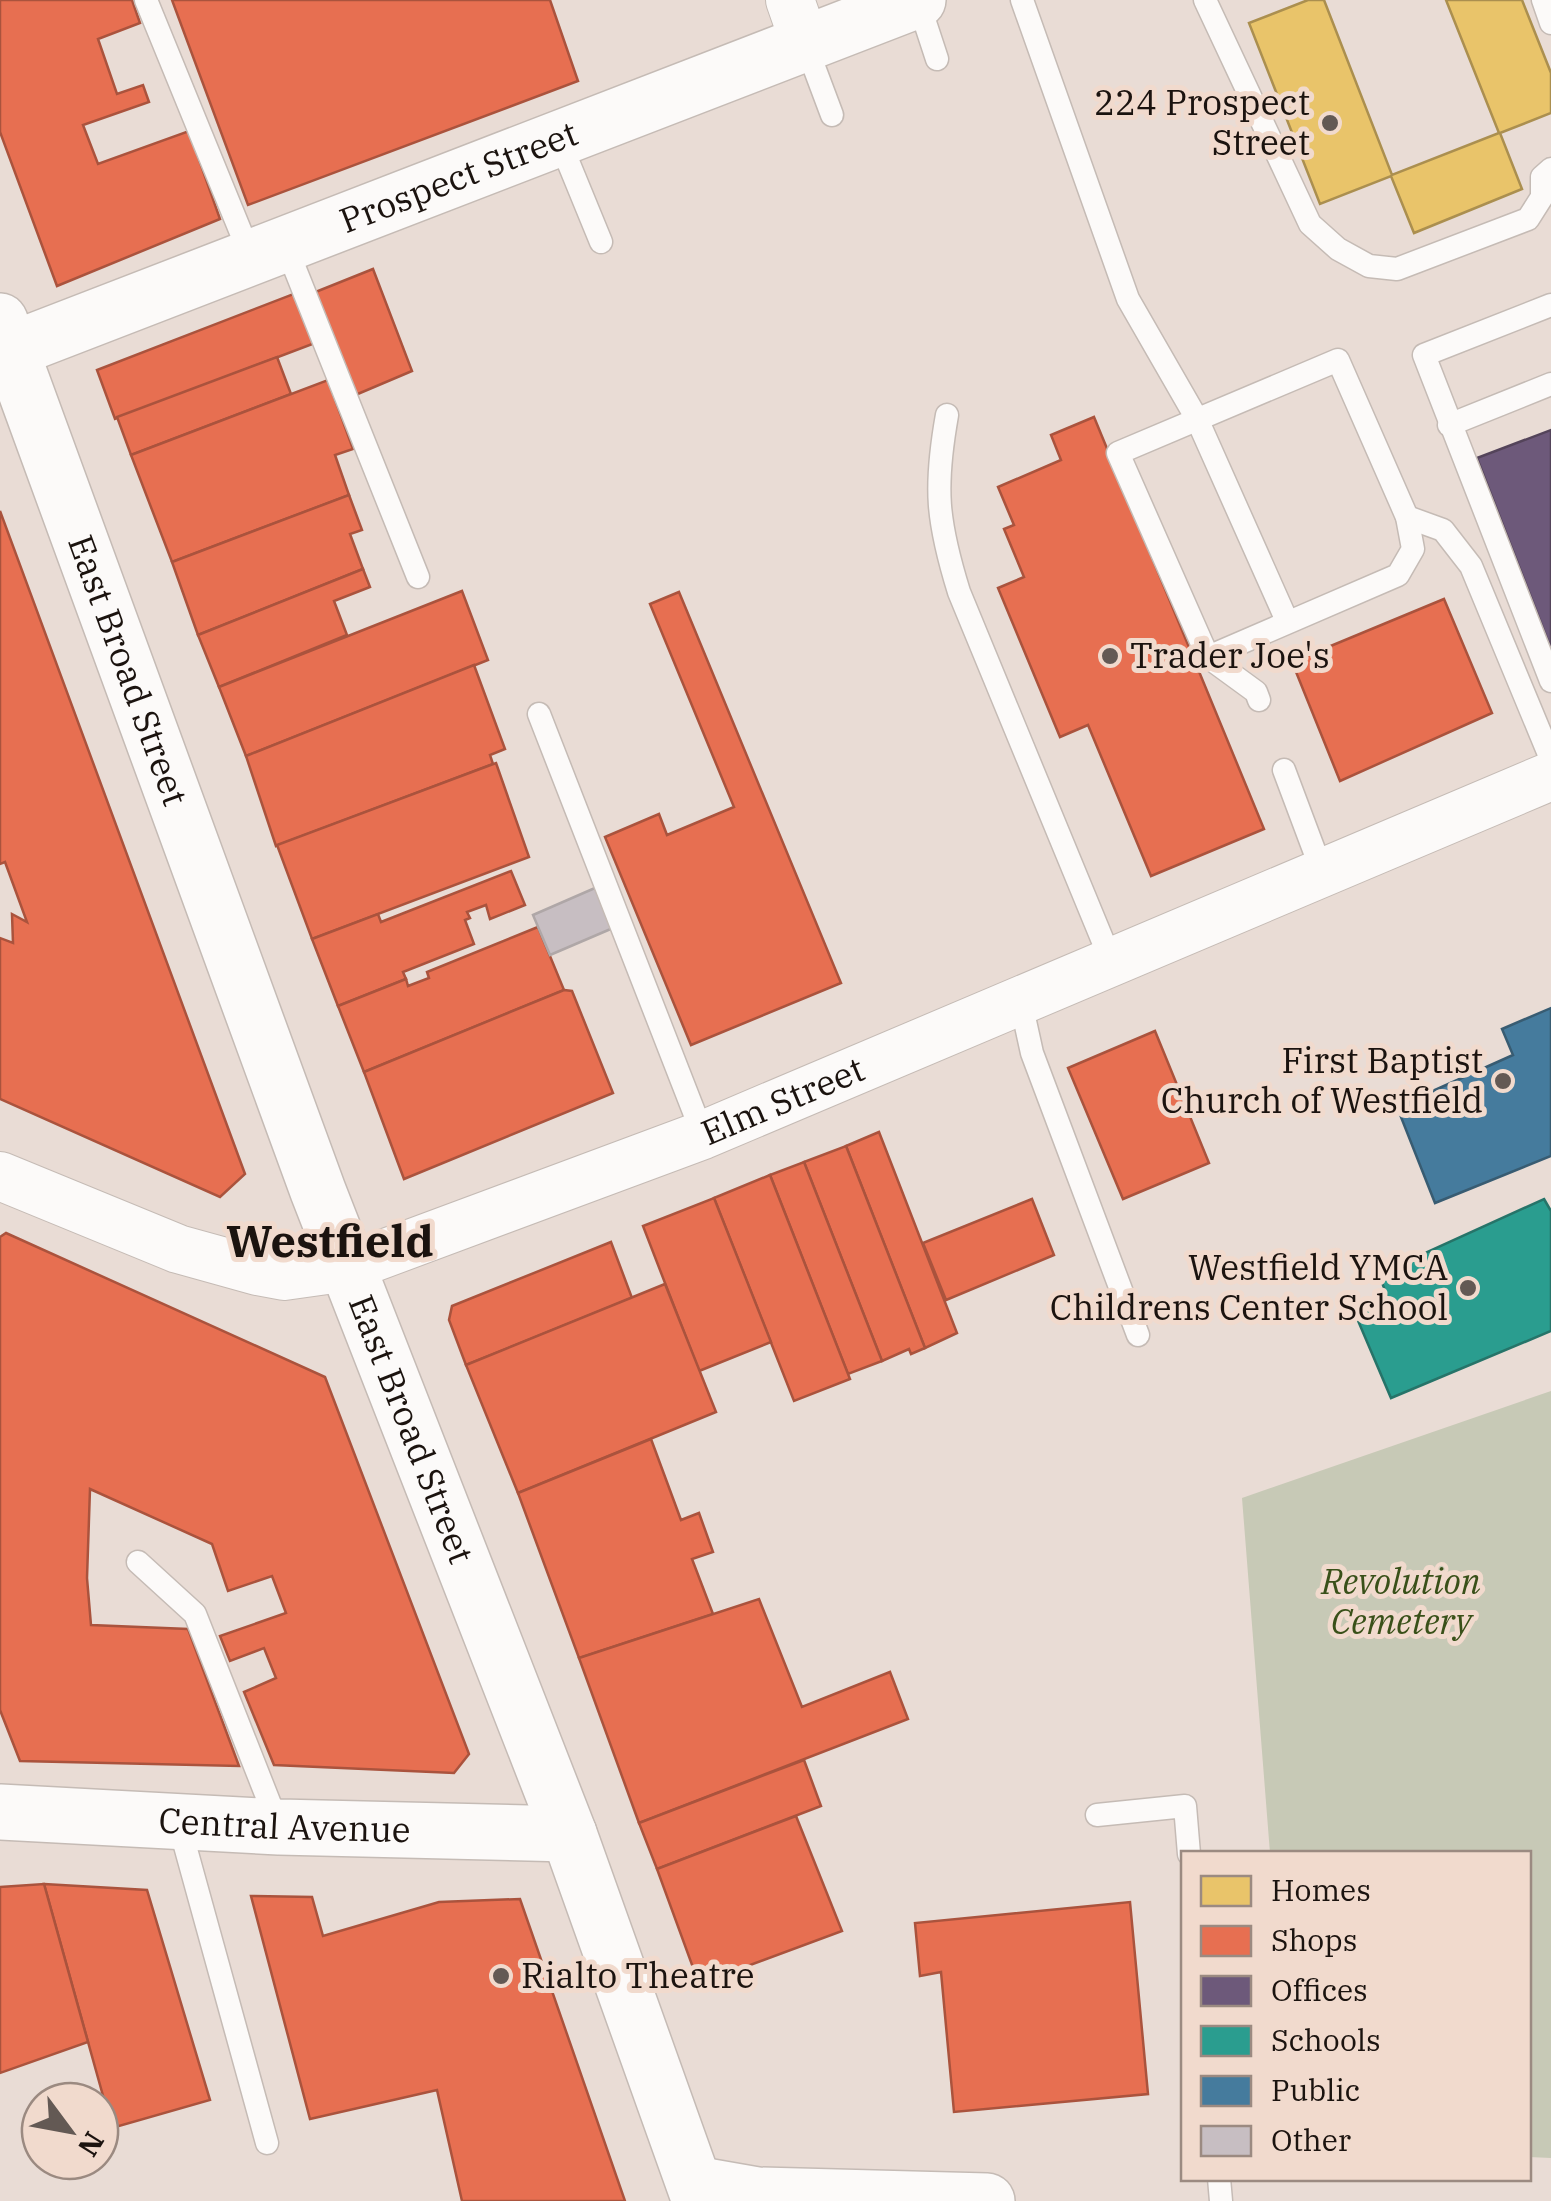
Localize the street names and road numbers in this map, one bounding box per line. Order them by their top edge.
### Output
street label: Prospect Street [333,110,584,243]
street label: East Broad Street [58,528,199,812]
street label: Elm Street [694,1045,871,1155]
street label: East Broad Street [339,1288,485,1570]
street label: Central Avenue [157,1797,411,1852]

